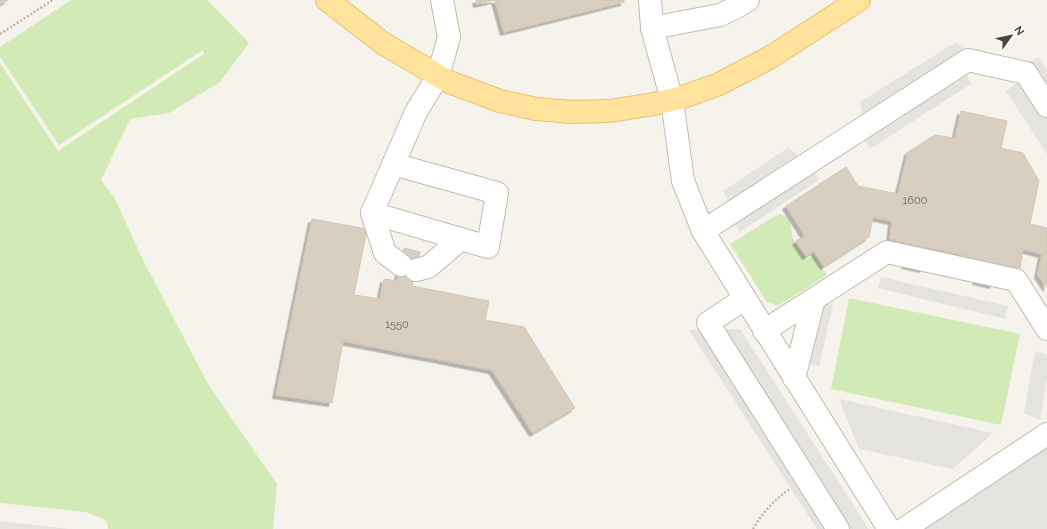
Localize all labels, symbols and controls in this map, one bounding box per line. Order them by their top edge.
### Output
north arrow [991,16,1031,56]
text: N [1011,24,1027,38]
house number: 1600 [903,194,928,207]
house number: 1550 [385,318,409,331]

